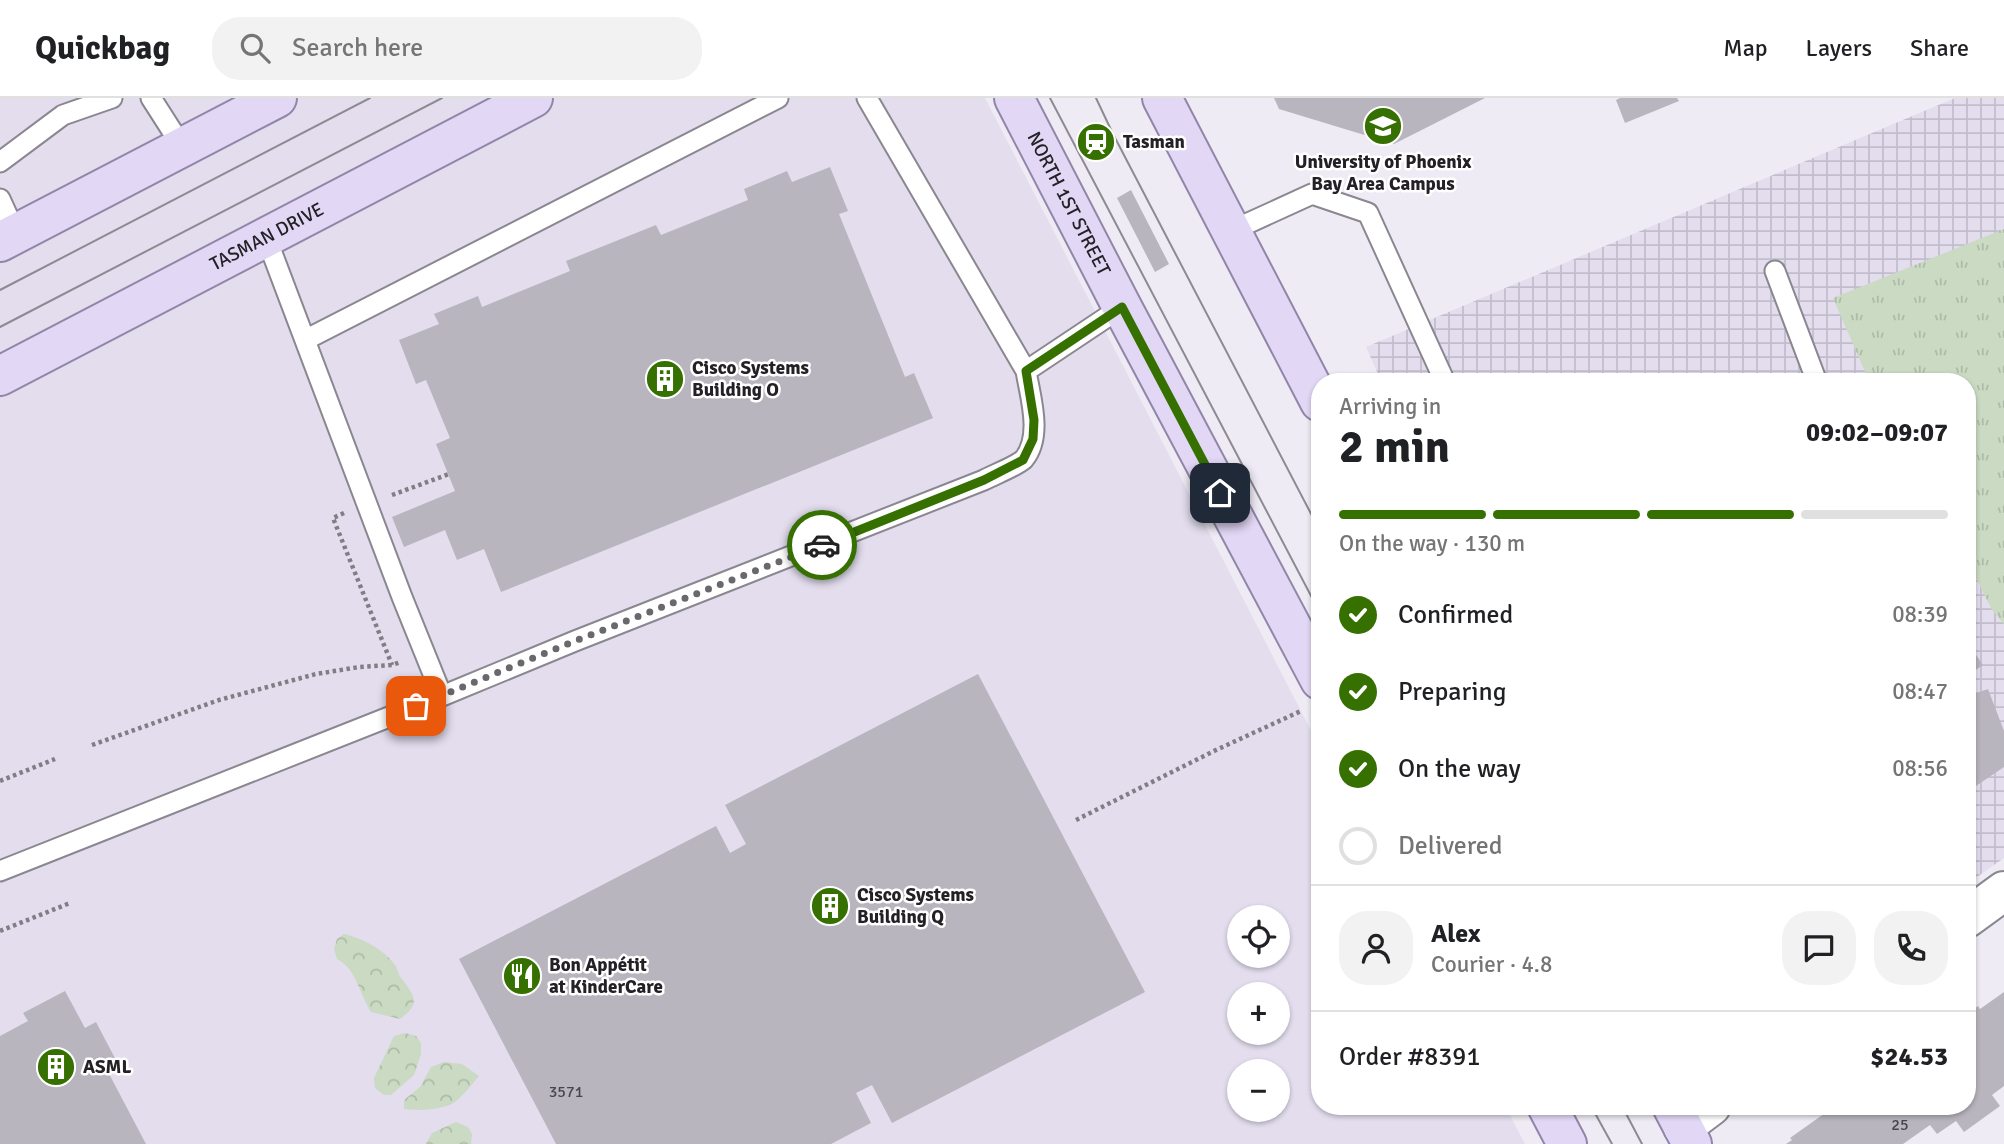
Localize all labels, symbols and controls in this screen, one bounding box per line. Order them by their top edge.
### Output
search box [212,17,702,80]
text: Quickbag [35,28,170,69]
icon: search [236,29,274,67]
text: Search here [292,32,423,64]
text: Map [1723,33,1768,63]
text: Layers [1806,33,1872,63]
text: Share [1910,33,1969,63]
school or university icon: University of Phoenix Bay Area Campus [1362,105,1404,147]
station icon: Tasman [1075,121,1117,163]
street label: NORTH 1ST STREET [1022,128,1116,280]
place label: Tasman [1123,130,1185,154]
place label: University of Phoenix Bay Area Campus [1295,150,1472,196]
street label: TASMAN DRIVE [206,197,328,276]
place label: Cisco Systems Building O [692,356,809,402]
building icon: Cisco Systems Building O [644,358,686,400]
text: Arriving in [1339,392,1441,421]
text: 09:02–09:07 [1806,417,1948,449]
text: 2 min [1339,419,1450,475]
pin [1190,463,1250,523]
icon: home [1201,474,1239,512]
courier [787,510,857,580]
icon: car [803,526,841,564]
text: On the way · 130 m [1339,529,1525,558]
icon: check [1339,596,1377,634]
text: Confirmed [1398,599,1513,631]
text: 08:39 [1892,600,1948,629]
icon: check [1339,673,1377,711]
pin [386,676,446,736]
text: Preparing [1398,676,1506,708]
text: 08:47 [1892,677,1948,706]
icon: bag [397,687,435,725]
icon: check [1339,750,1377,788]
text: On the way [1398,753,1521,785]
text: 08:56 [1892,754,1948,783]
text: Delivered [1398,830,1503,862]
place label: Cisco Systems Building Q [857,883,974,929]
building icon: Cisco Systems Building Q [809,885,851,927]
map controls [1227,905,1290,1122]
button: locate [1227,905,1290,968]
button: person [1339,911,1413,985]
button: chat [1782,911,1856,985]
button: phone [1874,911,1948,985]
text: Alex [1431,918,1481,950]
text: Courier · 4.8 [1431,950,1552,979]
place label: Bon Appétit at KinderCare [549,953,663,999]
restaurant icon: Bon Appétit at KinderCare [501,955,543,997]
button: + [1227,982,1290,1045]
text: Order #8391 [1339,1041,1480,1073]
text: $24.53 [1870,1041,1948,1073]
building icon: ASML [35,1046,77,1088]
place label: ASML [83,1055,131,1079]
button: − [1227,1059,1290,1122]
house number: 3571 [549,1082,583,1102]
house number: 25 [1891,1115,1909,1135]

